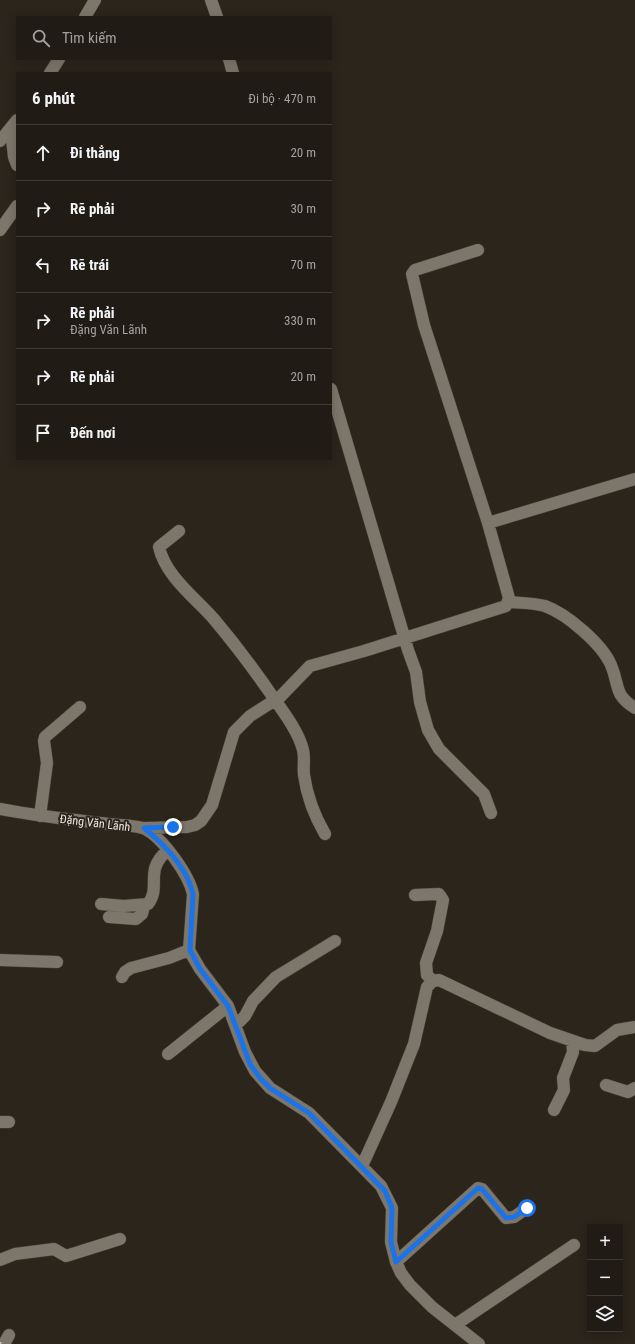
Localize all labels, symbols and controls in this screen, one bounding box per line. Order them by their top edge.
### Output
search box [16,16,332,60]
icon: search [30,27,52,49]
text: Tìm kiếm [62,29,117,47]
text: 6 phút [32,88,75,108]
text: Đi bộ · 470 m [248,91,316,106]
icon: ahead [32,142,54,164]
text: Đi thẳng [70,144,120,162]
text: 20 m [290,145,316,160]
icon: right [32,198,54,220]
text: Rẽ phải [70,200,115,218]
text: 30 m [290,201,316,216]
icon: left [32,254,54,276]
text: Rẽ trái [70,256,109,274]
text: 70 m [290,257,316,272]
text: Rẽ phải [70,304,115,322]
icon: right [32,310,54,332]
text: 330 m [284,313,316,328]
text: Đặng Văn Lãnh [70,322,147,337]
icon: right [32,366,54,388]
text: Rẽ phải [70,368,115,386]
text: 20 m [290,369,316,384]
icon: arrive [32,422,54,444]
text: Đến nơi [70,424,116,442]
street label: Đặng Văn Lãnh [59,812,131,834]
route end [164,818,182,836]
route start [518,1199,536,1217]
map controls [587,1224,623,1332]
button: + [587,1224,623,1260]
button: − [587,1260,623,1296]
button: layers [587,1296,623,1332]

